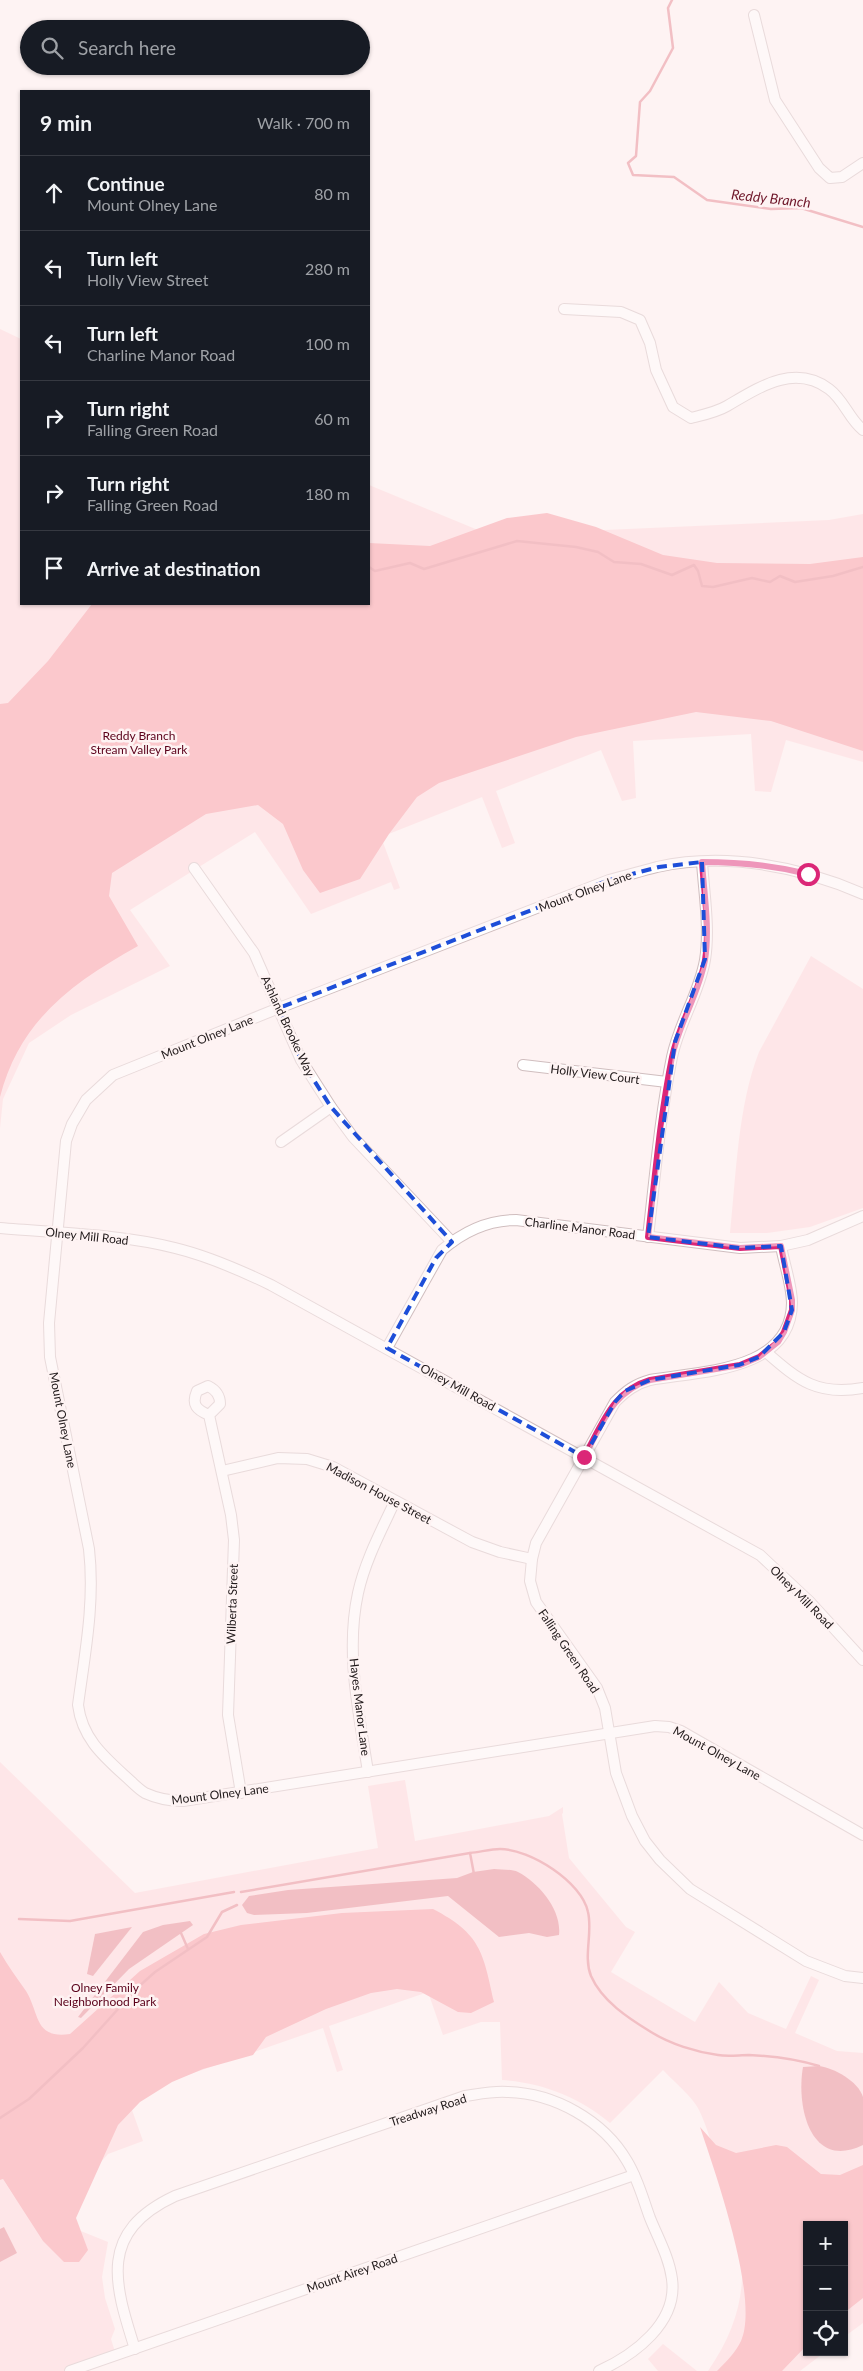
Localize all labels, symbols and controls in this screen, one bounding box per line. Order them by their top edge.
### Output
search box [20,20,370,75]
icon: search [38,34,66,62]
text: Search here [78,36,176,59]
text: 9 min [40,110,92,135]
text: Walk · 700 m [257,113,350,132]
text: Continue [87,172,165,195]
icon: ahead [40,179,68,207]
text: 80 m [314,184,350,203]
water label: Reddy Branch [730,185,812,211]
text: Mount Olney Lane [87,195,217,214]
text: Turn left [87,247,158,270]
icon: left [40,254,68,282]
text: 280 m [305,259,350,278]
text: Holly View Street [87,270,208,289]
text: Turn left [87,322,158,345]
icon: left [40,329,68,357]
text: 100 m [305,334,350,353]
text: Charline Manor Road [87,345,235,364]
text: Turn right [87,397,169,420]
icon: right [40,404,68,432]
text: 60 m [314,409,350,428]
text: Falling Green Road [87,420,218,439]
text: Turn right [87,472,169,495]
icon: right [40,479,68,507]
text: 180 m [305,484,350,503]
text: Falling Green Road [87,495,218,514]
icon: arrive [40,554,68,582]
text: Arrive at destination [87,557,260,580]
park label: Reddy Branch Stream Valley Park [91,728,188,757]
route start [797,863,820,886]
street label: Mount Olney Lane [537,867,633,915]
street label: Ashland Brooke Way [258,973,318,1079]
street label: Mount Olney Lane [159,1012,255,1062]
street label: Holly View Court [550,1061,641,1087]
street label: Charline Manor Road [524,1214,636,1242]
street label: Olney Mill Road [45,1224,129,1248]
street label: Olney Mill Road [418,1360,498,1414]
street label: Mount Olney Lane [46,1371,80,1469]
route end [573,1446,596,1469]
street label: Madison House Street [324,1459,435,1527]
street label: Olney Mill Road [767,1562,837,1632]
street label: Wilberta Street [223,1563,241,1644]
street label: Falling Green Road [535,1606,603,1696]
street label: Hayes Manor Lane [347,1657,373,1757]
street label: Mount Olney Lane [671,1723,763,1783]
street label: Mount Olney Lane [171,1781,269,1807]
park label: Olney Family Neighborhood Park [54,1980,157,2009]
street label: Treadway Road [388,2091,468,2129]
map controls [803,2221,848,2356]
button: + [803,2221,848,2266]
street label: Mount Airey Road [305,2250,399,2296]
button: − [803,2266,848,2311]
button: locate [803,2311,848,2356]

